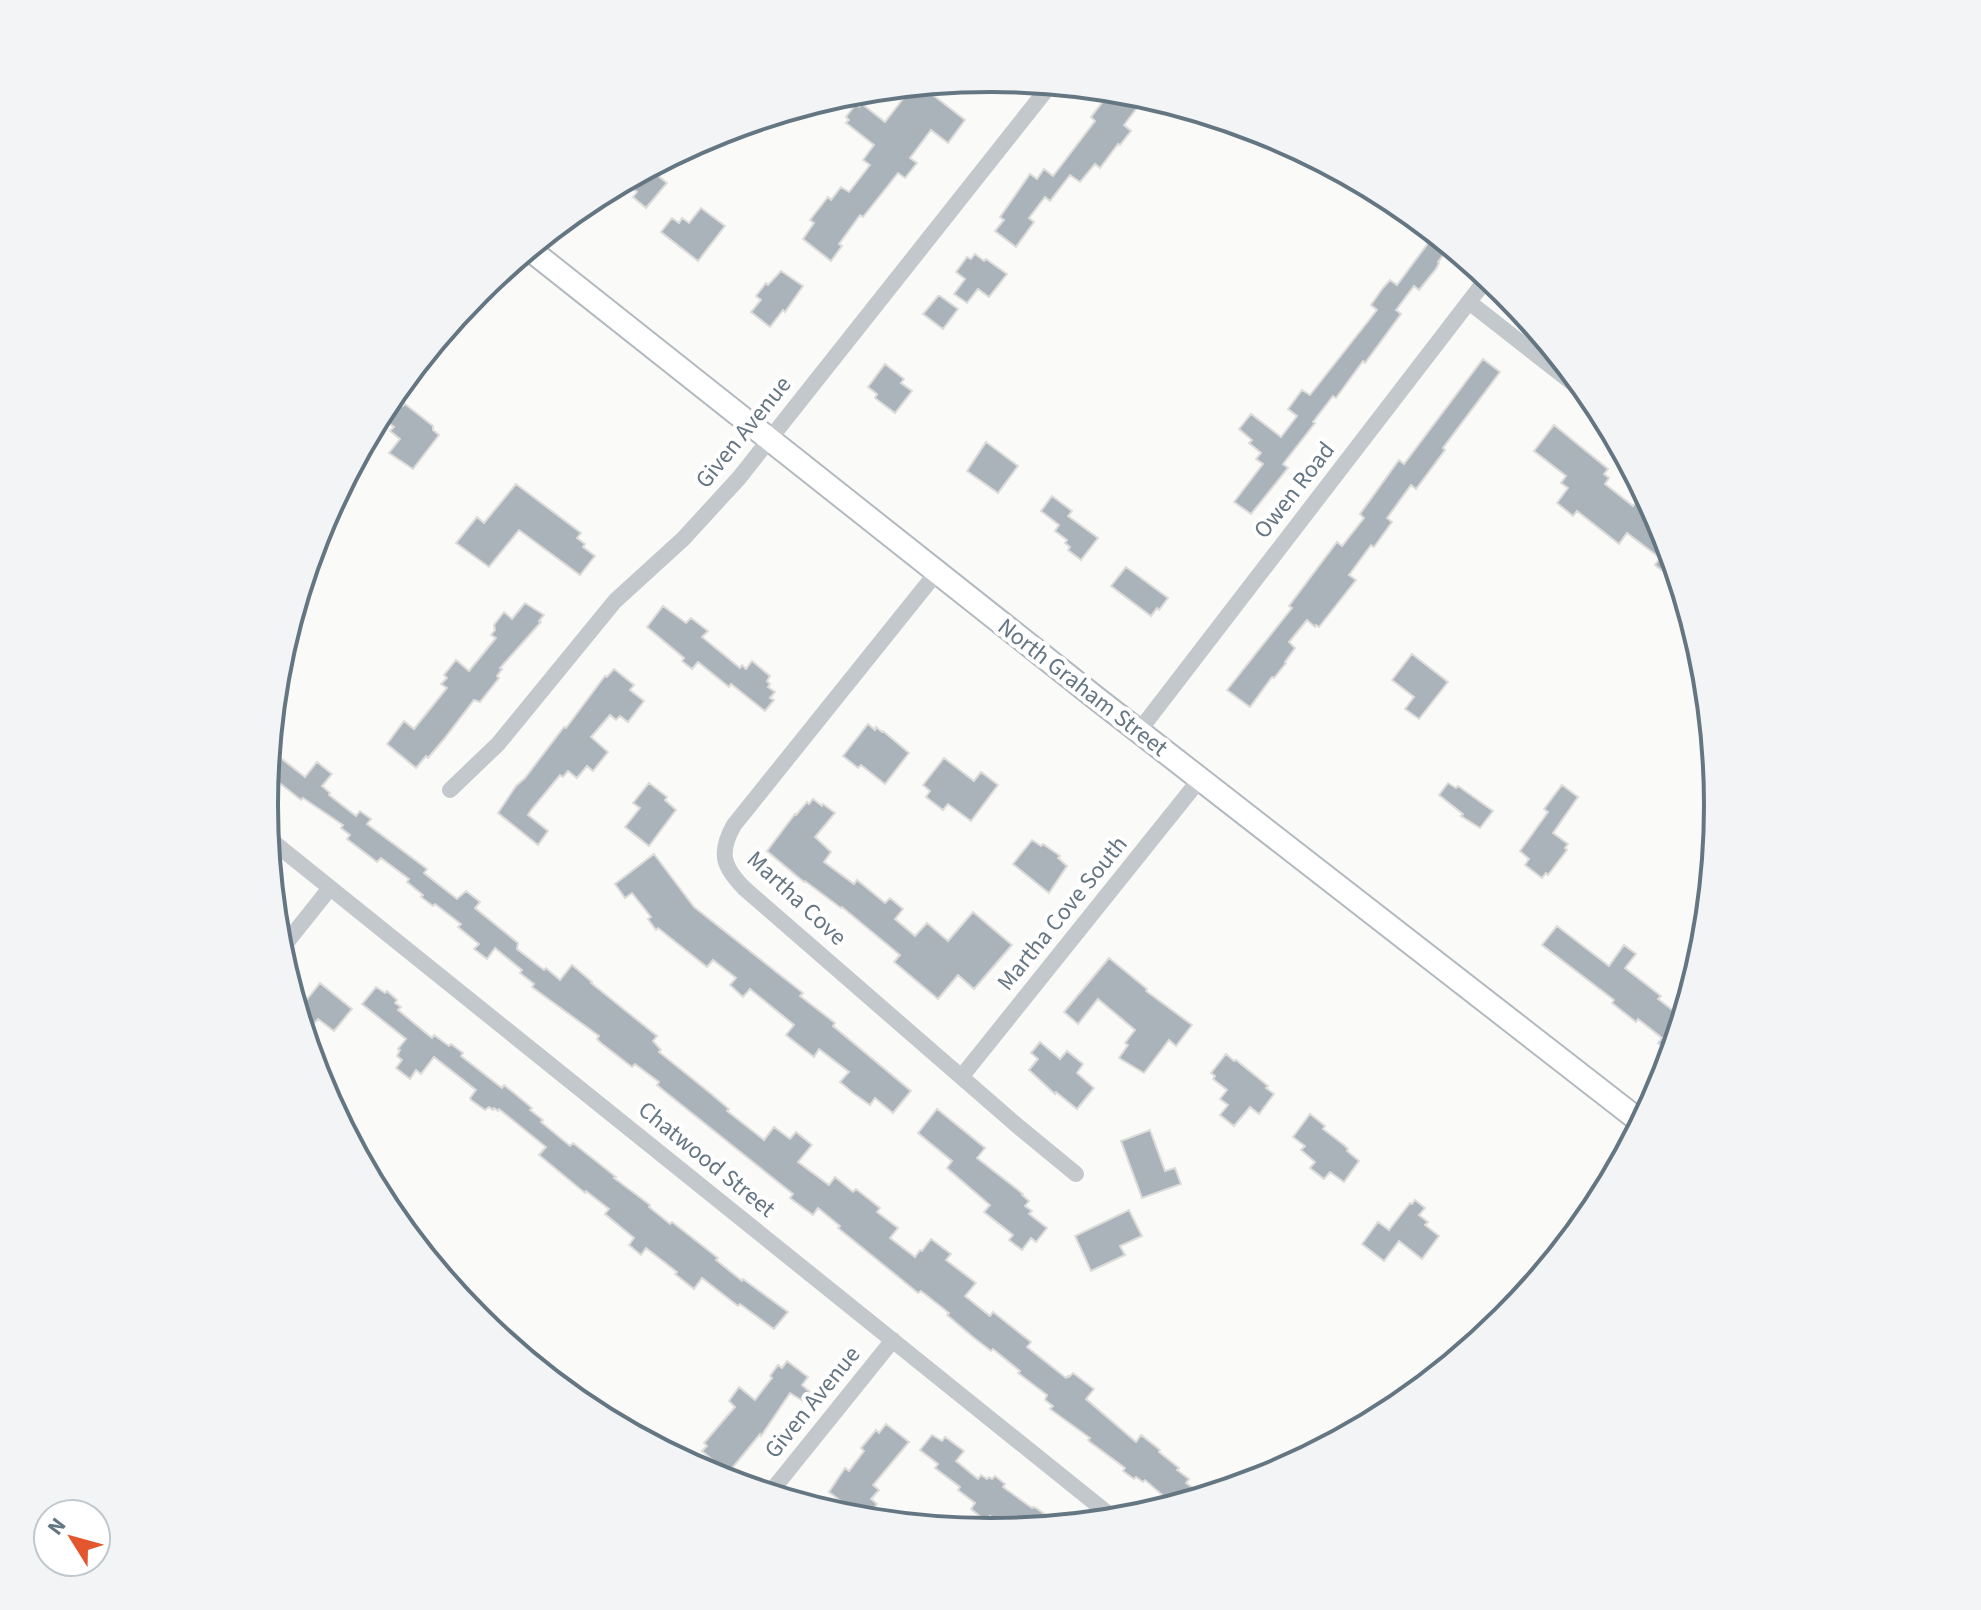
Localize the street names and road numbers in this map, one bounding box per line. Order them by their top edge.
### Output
street label: Given Avenue [687,369,800,496]
street label: Owen Road [1245,434,1343,546]
street label: North Graham Street [990,610,1175,765]
street label: Martha Cove South [989,828,1136,998]
street label: Martha Cove [739,843,855,954]
street label: Chatwood Street [630,1093,783,1226]
street label: Given Avenue [756,1339,869,1466]

